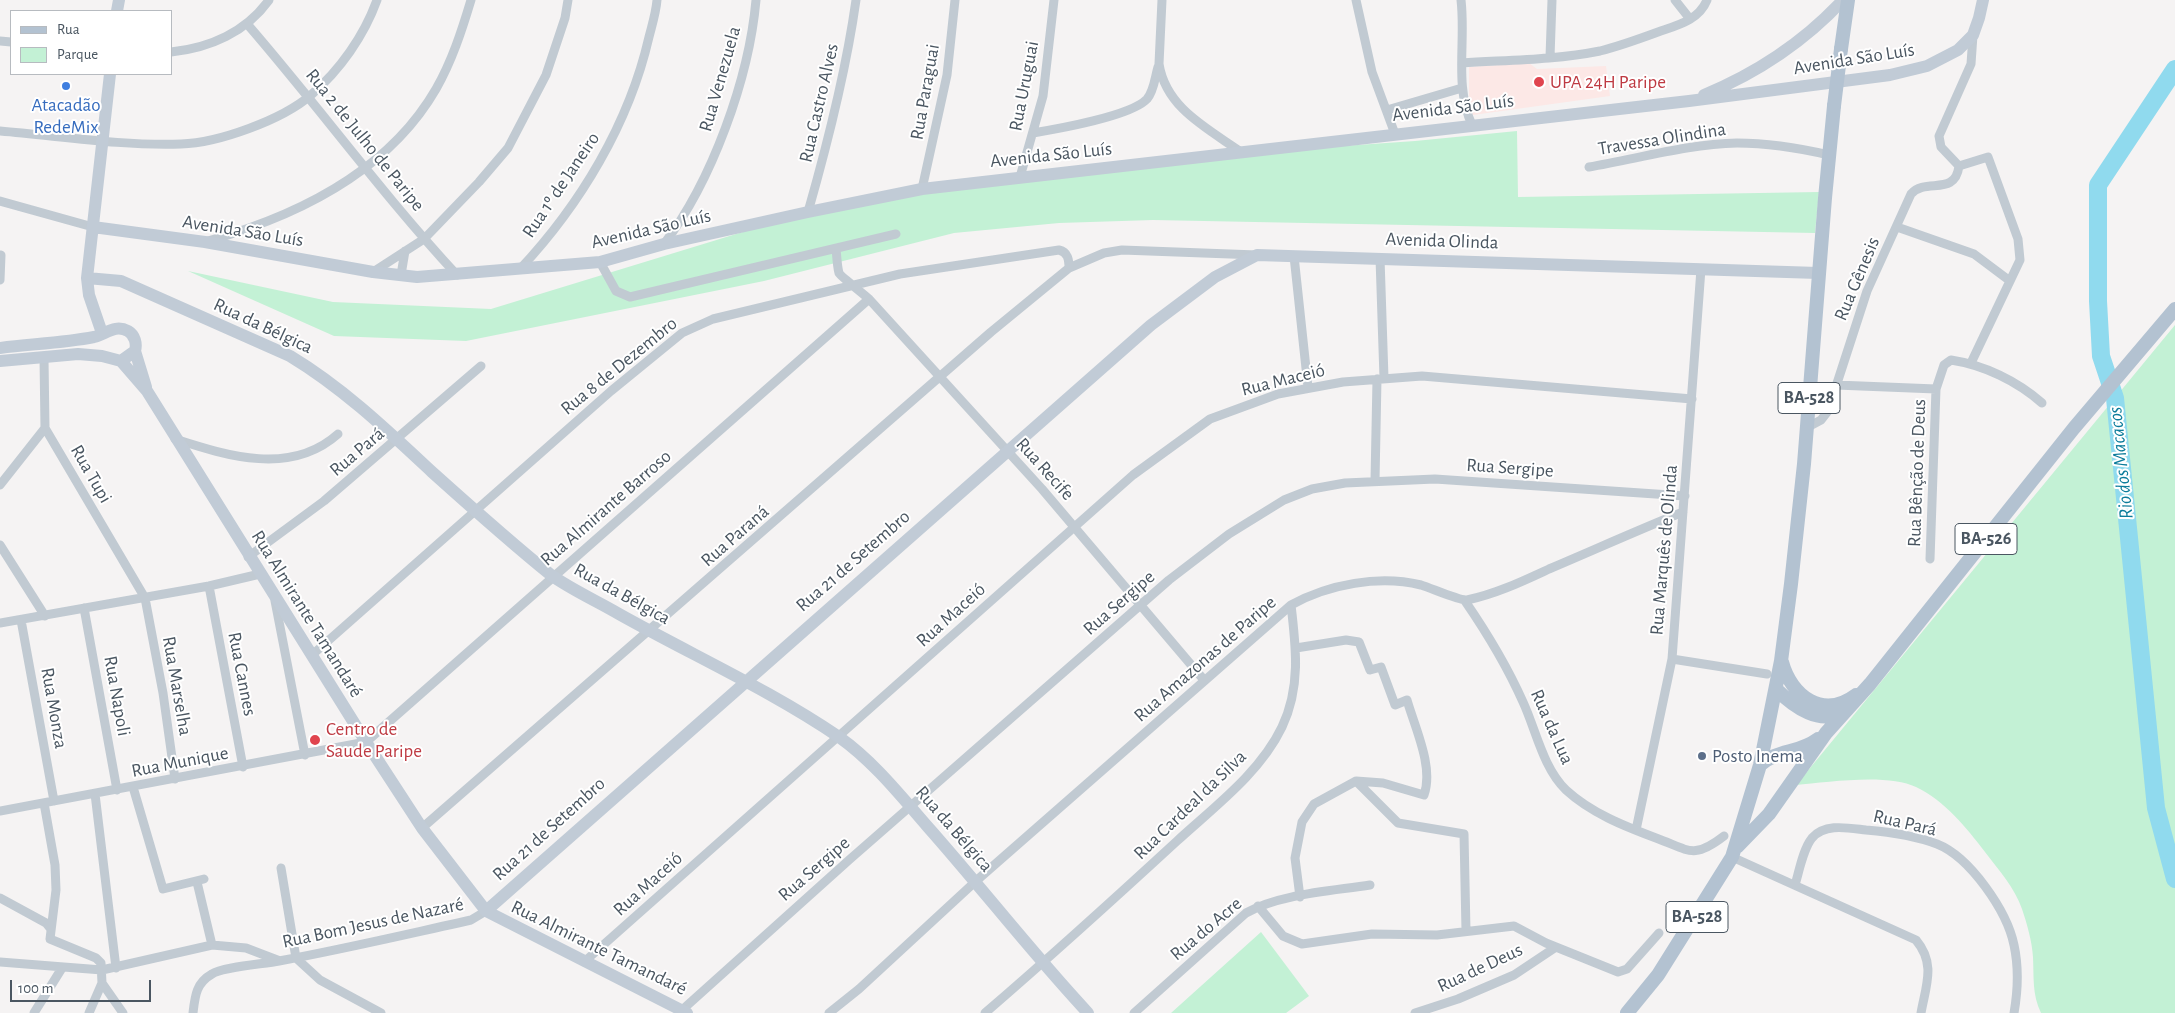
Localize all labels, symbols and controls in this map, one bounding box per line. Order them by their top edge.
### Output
legend [10,10,172,75]
text: Rua [57,22,80,37]
street label: Rua Venezuela [694,24,746,134]
street label: Avenida São Luís [1792,38,1916,80]
street label: Rua Uruguai [1004,39,1044,133]
street label: Rua Castro Alves [794,41,844,165]
street label: Rua Paraguai [905,42,945,142]
text: Parque [57,47,98,62]
street label: Rua 2 de Julho de Paripe [301,64,429,216]
place label: UPA 24H Paripe [1550,71,1666,93]
marker: UPA 24H Paripe [1532,75,1546,89]
marker: Atacadão RedeMix [60,80,72,92]
street label: Avenida São Luís [1391,89,1515,127]
place label: Atacadão RedeMix [31,94,101,138]
street label: Travessa Olindina [1596,118,1728,160]
street label: Rua 1º de Janeiro [517,128,605,242]
street label: Avenida São Luís [989,137,1113,173]
street label: Avenida São Luís [589,204,713,254]
street label: Avenida São Luís [181,210,305,252]
street label: Avenida Olinda [1385,228,1499,254]
street label: Rua Gênesis [1829,234,1885,324]
street label: Rua da Bélgica [210,293,316,359]
street label: Rua 8 de Dezembro [556,312,682,420]
street label: Rua Maceió [1239,359,1327,401]
road number: BA-528 [1778,382,1840,413]
street label: Rua Bênção de Deus [1903,399,1931,547]
water label: Rio dos Macacos [2103,406,2139,520]
street label: Rua Pará [325,423,389,481]
street label: Rua Recife [1011,433,1079,505]
street label: Rua Tupi [65,441,117,507]
street label: Rua Almirante Barroso [536,445,676,571]
street label: Rua Sergipe [1466,454,1554,482]
street label: Rua Marquês de Olinda [1645,464,1683,636]
street label: Rua Paraná [696,500,774,572]
street label: Rua 21 de Setembro [791,505,915,617]
road number: BA-526 [1955,524,2017,554]
street label: Rua Almirante Tamandaré [246,526,368,702]
street label: Rua da Bélgica [570,558,674,630]
street label: Rua Sergipe [1078,566,1160,640]
street label: Rua Maceió [912,578,990,652]
street label: Rua Amazonas de Paripe [1129,591,1281,727]
street label: Rua Cannes [223,630,261,718]
street label: Rua Marselha [157,635,197,737]
street label: Rua Napoli [99,654,135,738]
street label: Rua Monza [36,666,72,750]
street label: Rua da Lua [1525,686,1579,768]
place label: Centro de Saude Paripe [326,718,422,762]
marker: Centro de Saude Paripe [308,733,322,747]
street label: Rua Munique [130,741,230,783]
street label: Rua Cardeal da Silva [1129,745,1251,865]
place label: Posto Inema [1712,745,1803,767]
marker: Posto Inema [1696,750,1708,762]
street label: Rua 21 de Setembro [488,772,610,886]
street label: Rua da Bélgica [910,781,998,877]
street label: Rua Pará [1871,805,1939,841]
street label: Rua Sergipe [773,832,855,906]
street label: Rua Maceió [609,847,687,921]
street label: Rua do Acre [1165,892,1247,966]
street label: Rua Bom Jesus de Nazaré [280,893,466,953]
street label: Rua Almirante Tamandaré [507,895,691,1001]
road number: BA-528 [1666,902,1728,932]
street label: Rua de Deus [1434,938,1526,998]
scale bar [12,970,154,1002]
text: 100 m [18,981,53,996]

